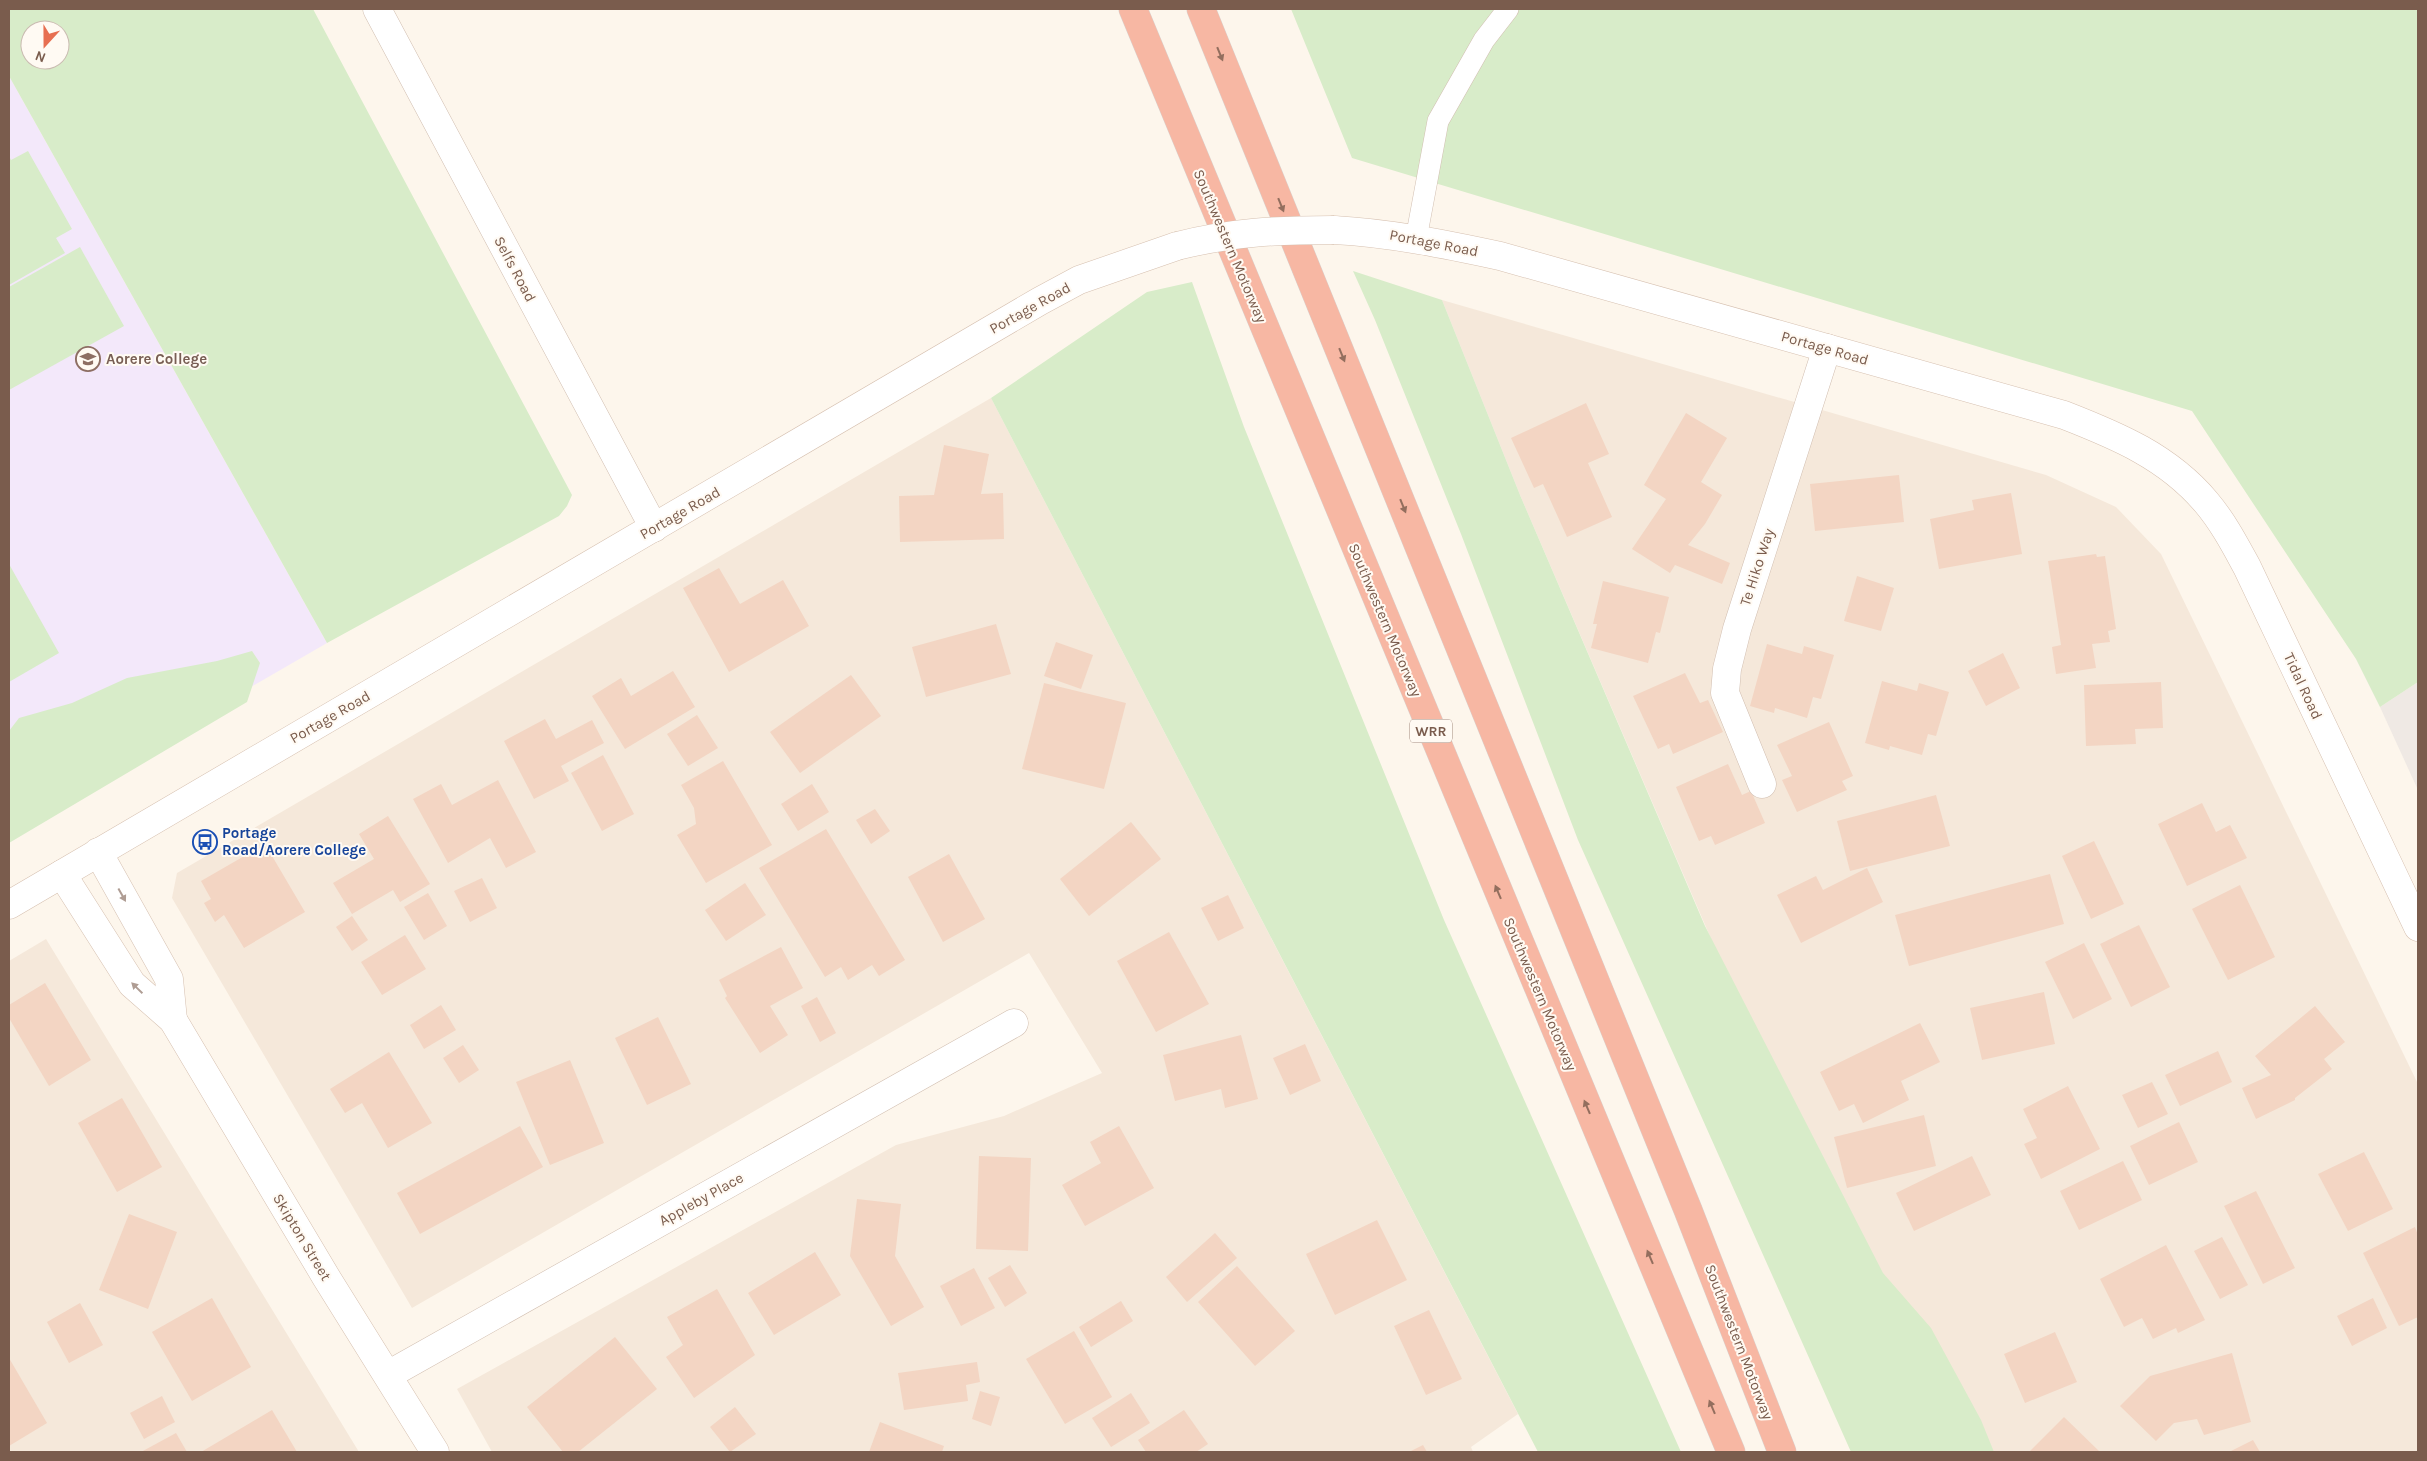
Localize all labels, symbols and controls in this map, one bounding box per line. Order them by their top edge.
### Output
north arrow [20,20,70,70]
text: N [33,47,48,66]
one-way arrow [1216,47,1224,61]
street label: Southwestern Motorway [1189,166,1271,326]
one-way arrow [1277,197,1285,212]
street label: Portage Road [1388,226,1480,260]
street label: Selfs Road [490,233,540,305]
street label: Portage Road [986,278,1074,338]
street label: Portage Road [1779,327,1871,369]
school or university icon: Aorere College [75,346,101,372]
one-way arrow [1338,348,1346,362]
place label: Aorere College [106,350,207,368]
street label: Portage Road [636,483,724,543]
one-way arrow [1399,499,1407,513]
street label: Te Hiko Way [1736,526,1778,608]
street label: Southwestern Motorway [1344,540,1426,700]
street label: Tidal Road [2280,650,2326,722]
street label: Portage Road [286,687,374,747]
road number: WRR [1410,719,1452,742]
place label: Portage Road/Aorere College [222,824,366,859]
bus stop icon: Portage Road/Aorere College [192,829,218,855]
one-way arrow [1494,885,1502,899]
one-way arrow [117,888,126,901]
street label: Southwestern Motorway [1499,914,1581,1074]
one-way arrow [131,982,143,994]
one-way arrow [1583,1100,1591,1114]
street label: Appleby Place [656,1168,746,1230]
street label: Skipton Street [269,1190,335,1284]
one-way arrow [1645,1250,1653,1264]
street label: Southwestern Motorway [1701,1262,1777,1422]
one-way arrow [1708,1399,1716,1414]

